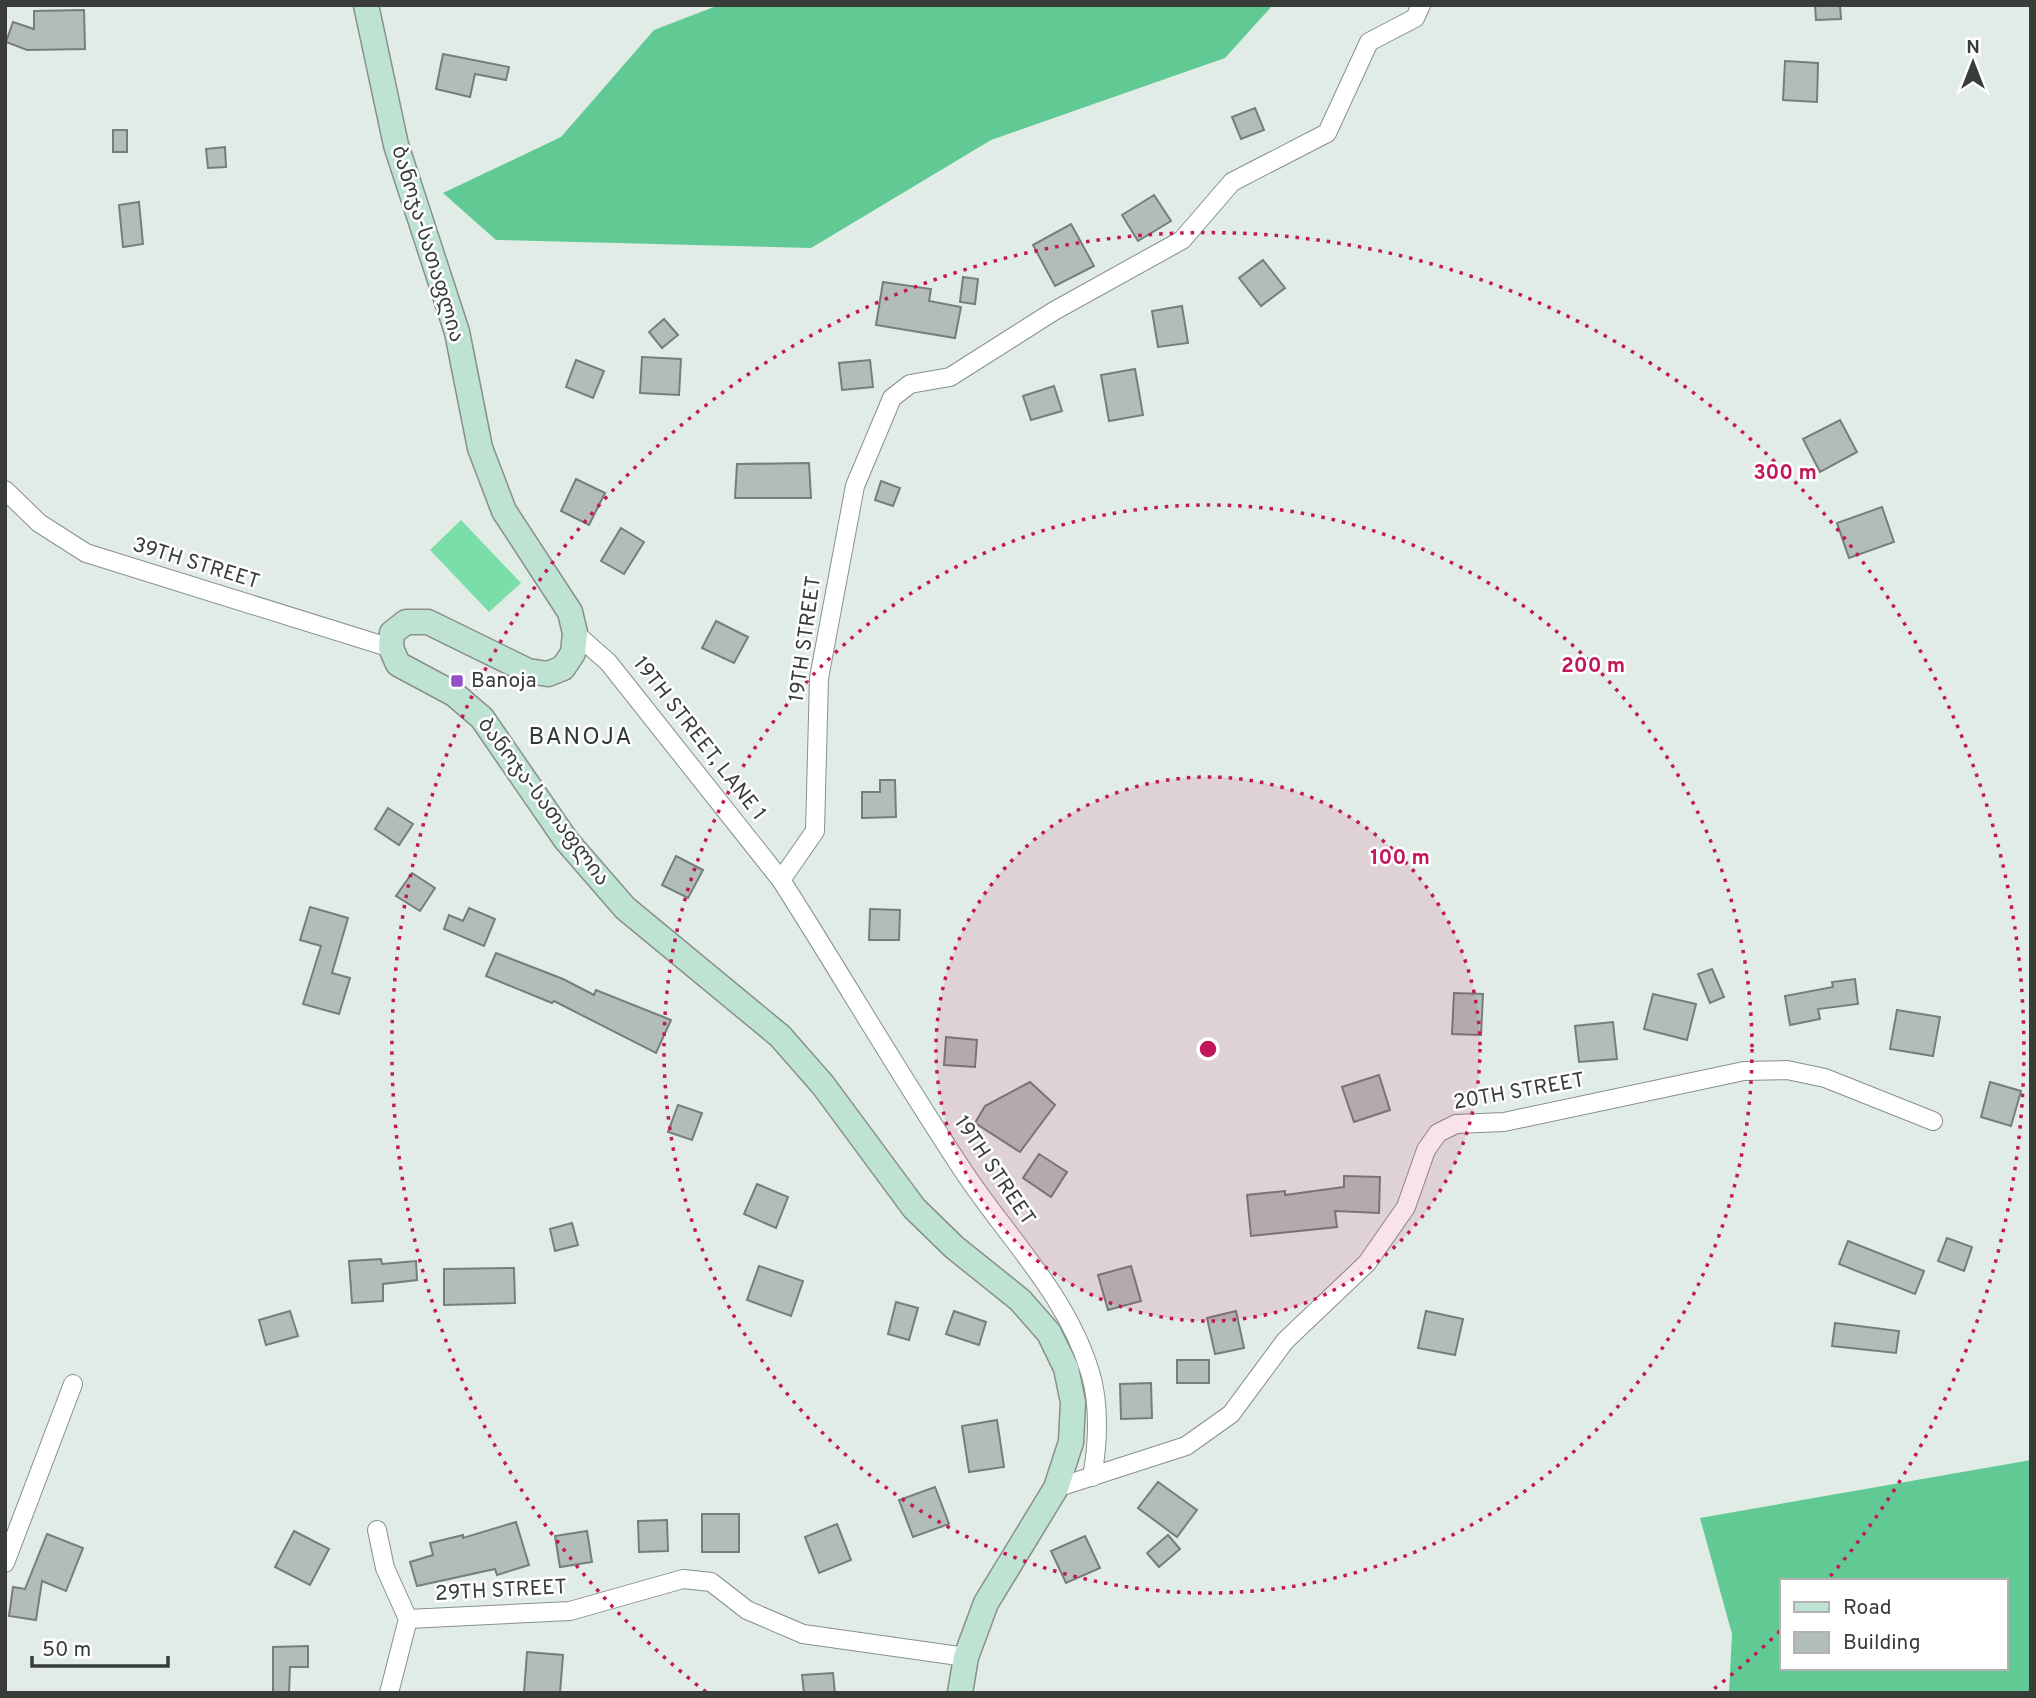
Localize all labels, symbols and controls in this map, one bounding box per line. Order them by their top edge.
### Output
north arrow [1938,28,2008,98]
text: N [1966,36,1980,60]
street label: ბანოჯა-სათაფლია [384,142,470,346]
text: 300 m [1753,460,1817,487]
street label: 39TH STREET [129,532,263,596]
street label: 19TH STREET [784,574,828,704]
street label: 19TH STREET, LANE 1 [627,652,771,826]
text: 200 m [1561,653,1625,680]
place label: Banoja [471,668,537,695]
marker: Banoja [449,673,465,689]
street label: ბანოჯა-სათაფლია [471,712,615,892]
district label: BANOJA [528,723,634,753]
text: 100 m [1370,845,1430,872]
centre of rings [1196,1037,1220,1061]
street label: 20TH STREET [1451,1067,1587,1117]
street label: 19TH STREET [947,1111,1041,1231]
street label: 29TH STREET [434,1574,568,1608]
legend [1780,1579,2008,1670]
text: Road [1843,1595,1892,1622]
scale bar [32,1624,168,1668]
text: Building [1843,1630,1921,1657]
text: 50 m [42,1637,91,1664]

